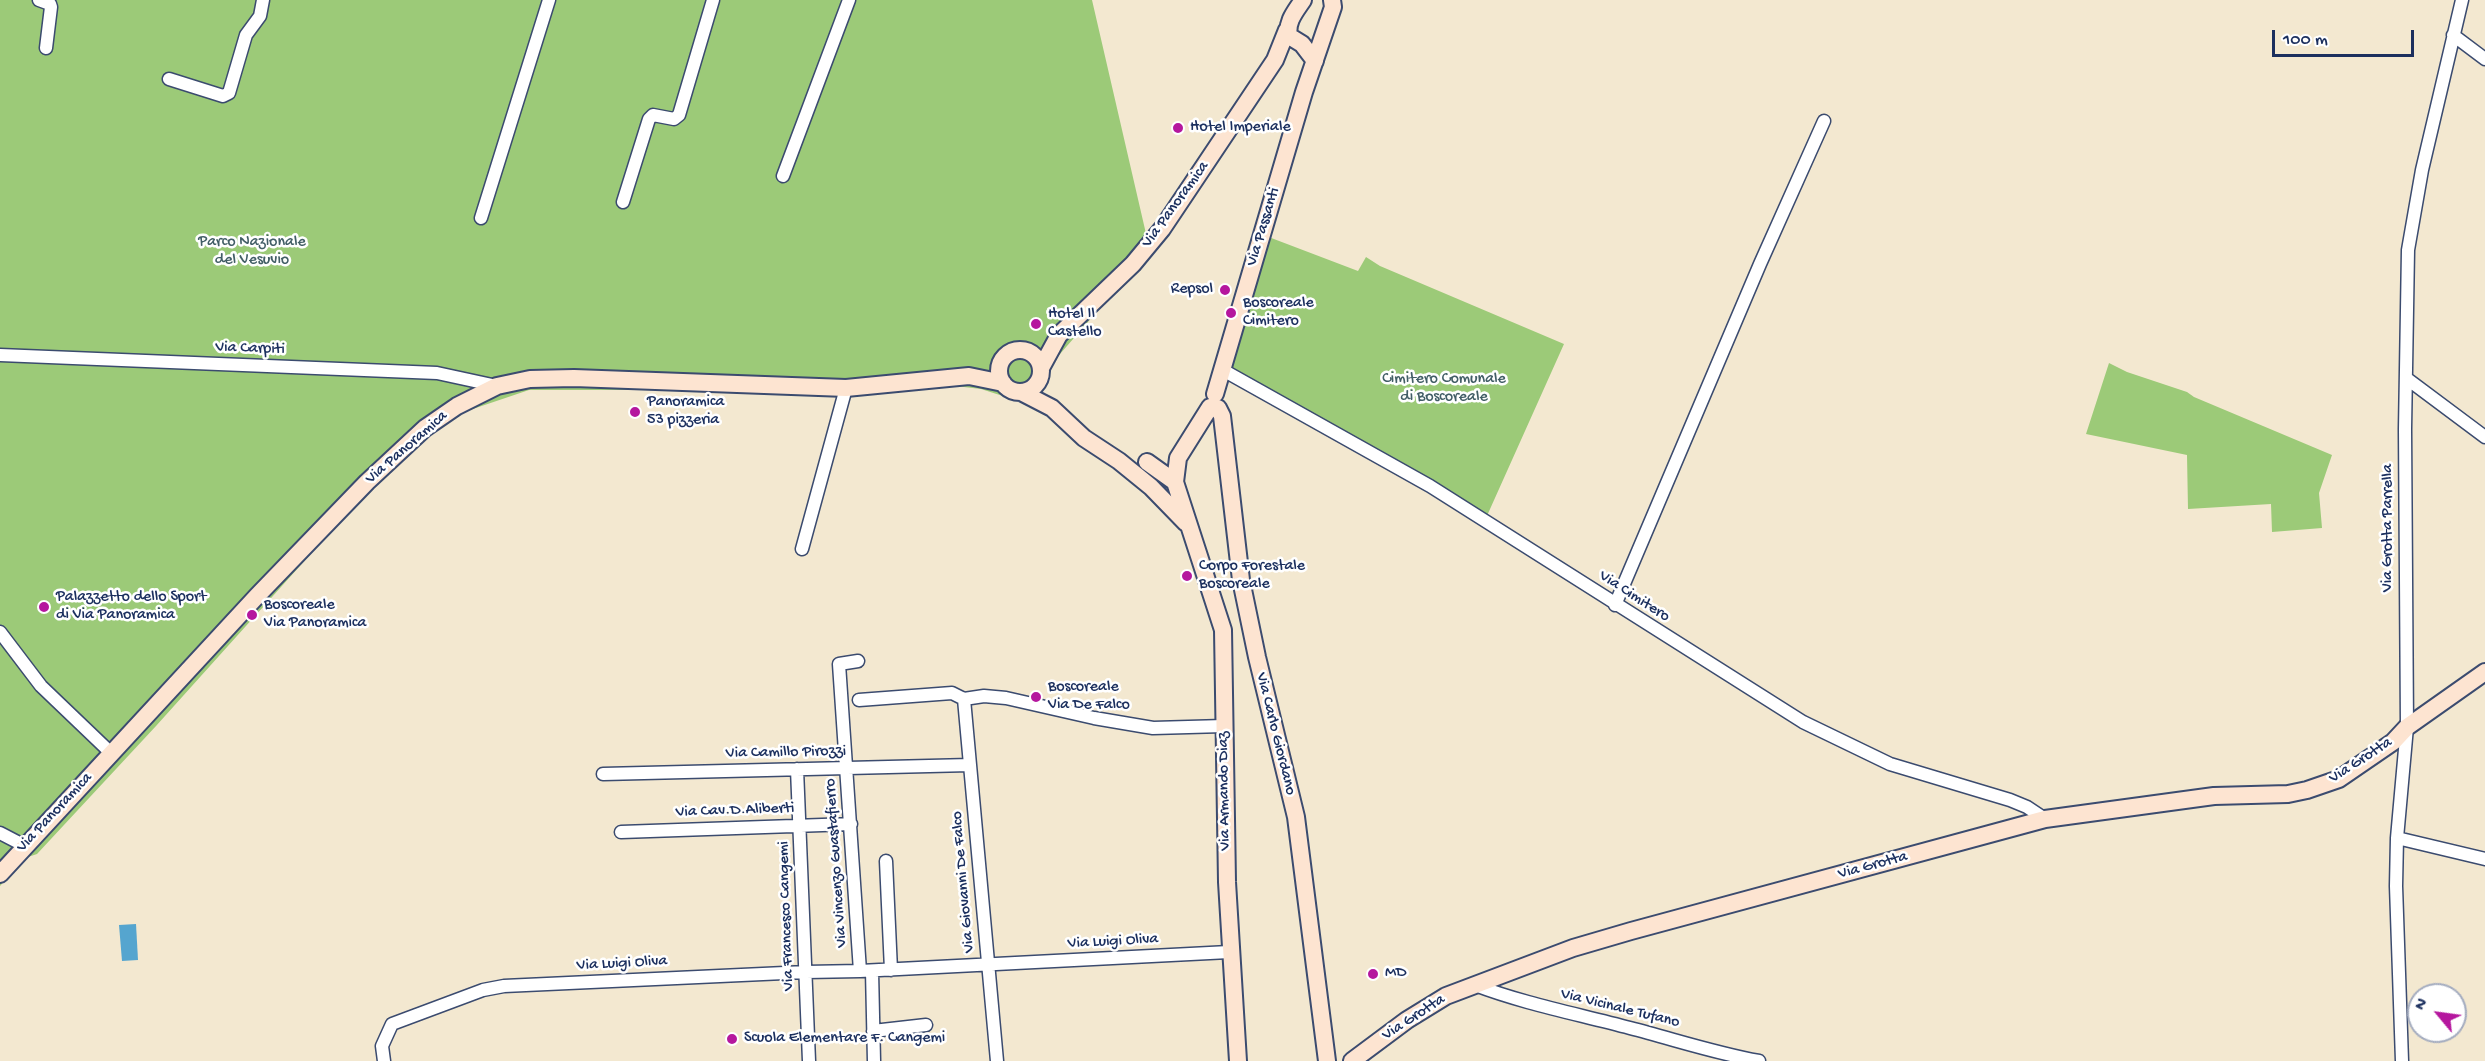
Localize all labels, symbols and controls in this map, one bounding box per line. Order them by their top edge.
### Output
scale bar [2275,18,2418,56]
text: 100 m [2283,30,2328,51]
place label: Hotel Imperiale [1190,118,1291,138]
marker: Hotel Imperiale [1171,121,1185,135]
street label: Via Panoramica [1138,158,1214,252]
street label: Via Passanti [1243,185,1285,269]
park label: Parco Nazionale del Vesuvio [198,233,306,271]
place label: Repsol [1171,280,1213,300]
marker: Repsol [1218,283,1232,297]
place label: Boscoreale Cimitero [1243,294,1314,332]
place label: Hotel Il Castello [1048,305,1102,343]
marker: Boscoreale Cimitero [1224,306,1238,320]
marker: Hotel Il Castello [1029,317,1043,331]
street label: Via Carpiti [215,338,285,360]
park label: Cimitero Comunale di Boscoreale [1382,370,1506,408]
place label: Panoramica 53 pizzeria [647,393,724,431]
marker: Panoramica 53 pizzeria [628,405,642,419]
street label: Via Panoramica [362,407,452,489]
street label: Via Grotta Parrella [2379,464,2399,592]
place label: Corpo Forestale Boscoreale [1199,557,1305,595]
street label: Via Cimitero [1595,567,1673,627]
marker: Corpo Forestale Boscoreale [1180,569,1194,583]
place label: Palazzetto dello Sport di Via Panoramica [56,588,206,626]
place label: Boscoreale Via Panoramica [264,596,366,634]
marker: Palazzetto dello Sport di Via Panoramica [37,600,51,614]
marker: Boscoreale Via Panoramica [245,608,259,622]
street label: Via Carlo Giordano [1250,671,1300,797]
place label: Boscoreale Via De Falco [1048,678,1130,716]
marker: Boscoreale Via De Falco [1029,690,1043,704]
street label: Via Armando Diaz [1214,731,1236,851]
street label: Via Grotta [2326,734,2396,788]
street label: Via Camillo Pirozzi [726,742,846,764]
street label: Via Panoramica [13,769,97,857]
street label: Via Vincenzo Guastafierro [822,778,852,948]
street label: Via Cav.D.Aliberti [675,799,795,823]
street label: Via Giovanni De Falco [948,810,980,954]
street label: Via Francesco Cangemi [775,841,799,991]
street label: Via Grotta [1836,848,1910,884]
street label: Via Luigi Oliva [1067,930,1159,954]
street label: Via Luigi Oliva [576,952,668,976]
place label: MD [1385,964,1407,984]
marker: MD [1366,967,1380,981]
north arrow [2407,983,2467,1043]
street label: Via Vicinale Tufano [1559,985,1681,1033]
street label: Via Grotta [1379,991,1449,1045]
text: N [2412,996,2433,1014]
place label: Scuola Elementare F. Cangemi [744,1029,945,1049]
marker: Scuola Elementare F. Cangemi [725,1032,739,1046]

